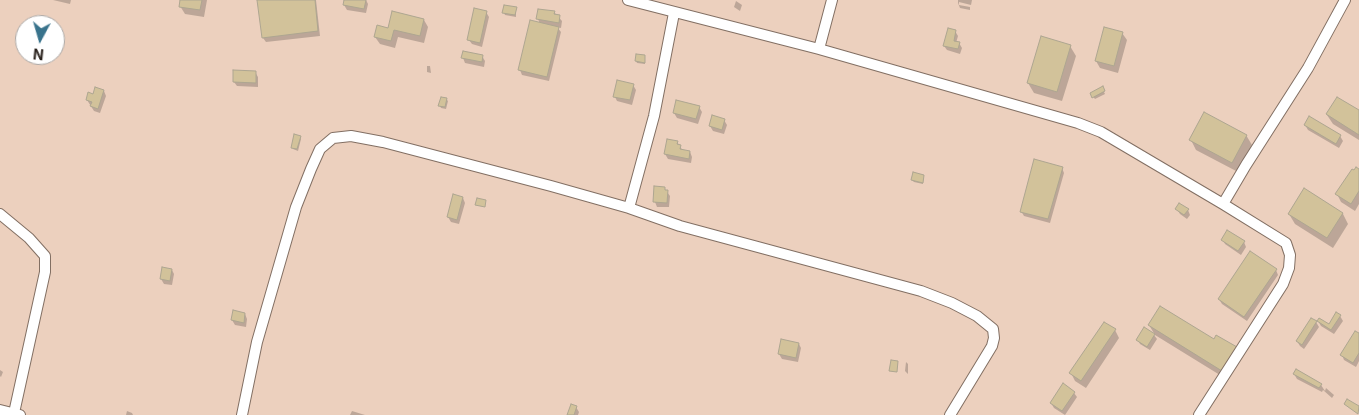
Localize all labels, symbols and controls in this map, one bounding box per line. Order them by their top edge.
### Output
north arrow [15,15,65,65]
text: N [32,45,45,63]

